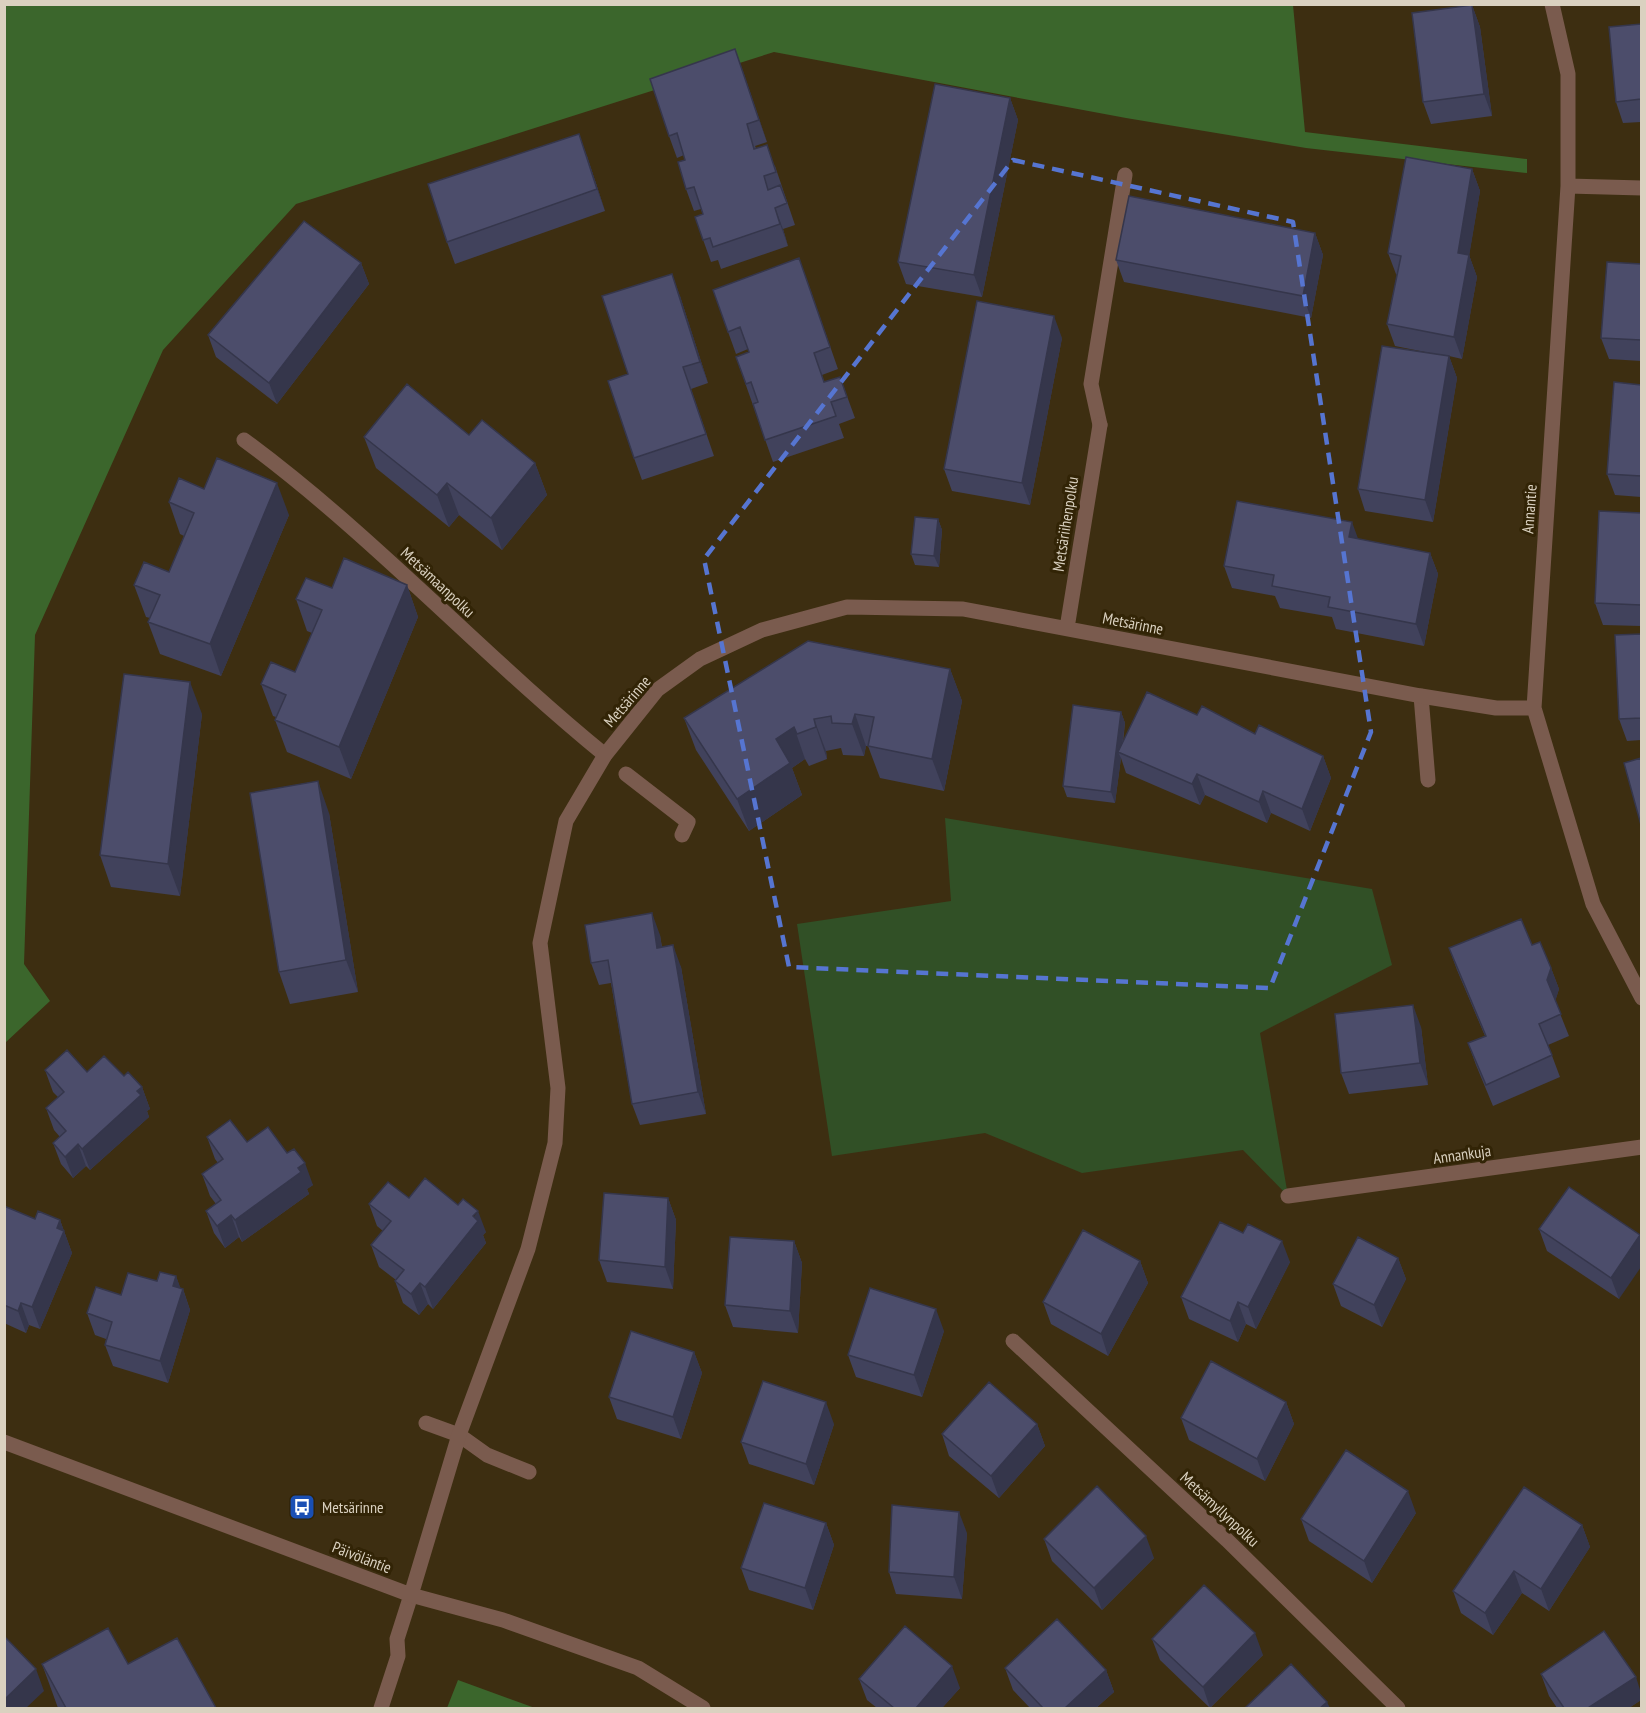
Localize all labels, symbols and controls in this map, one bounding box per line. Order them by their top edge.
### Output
street label: Metsäriihenpolku [1048,475,1082,573]
street label: Annantie [1517,484,1541,534]
street label: Metsämaanpolku [397,543,479,621]
street label: Metsärinne [1101,607,1165,639]
street label: Metsärinne [599,671,655,731]
street label: Annankuja [1432,1140,1492,1168]
street label: Metsämyllynpolku [1176,1467,1264,1551]
bus stop icon: Metsärinne [287,1492,317,1522]
place label: Metsärinne [322,1497,384,1517]
street label: Päivöläntie [330,1537,394,1577]

